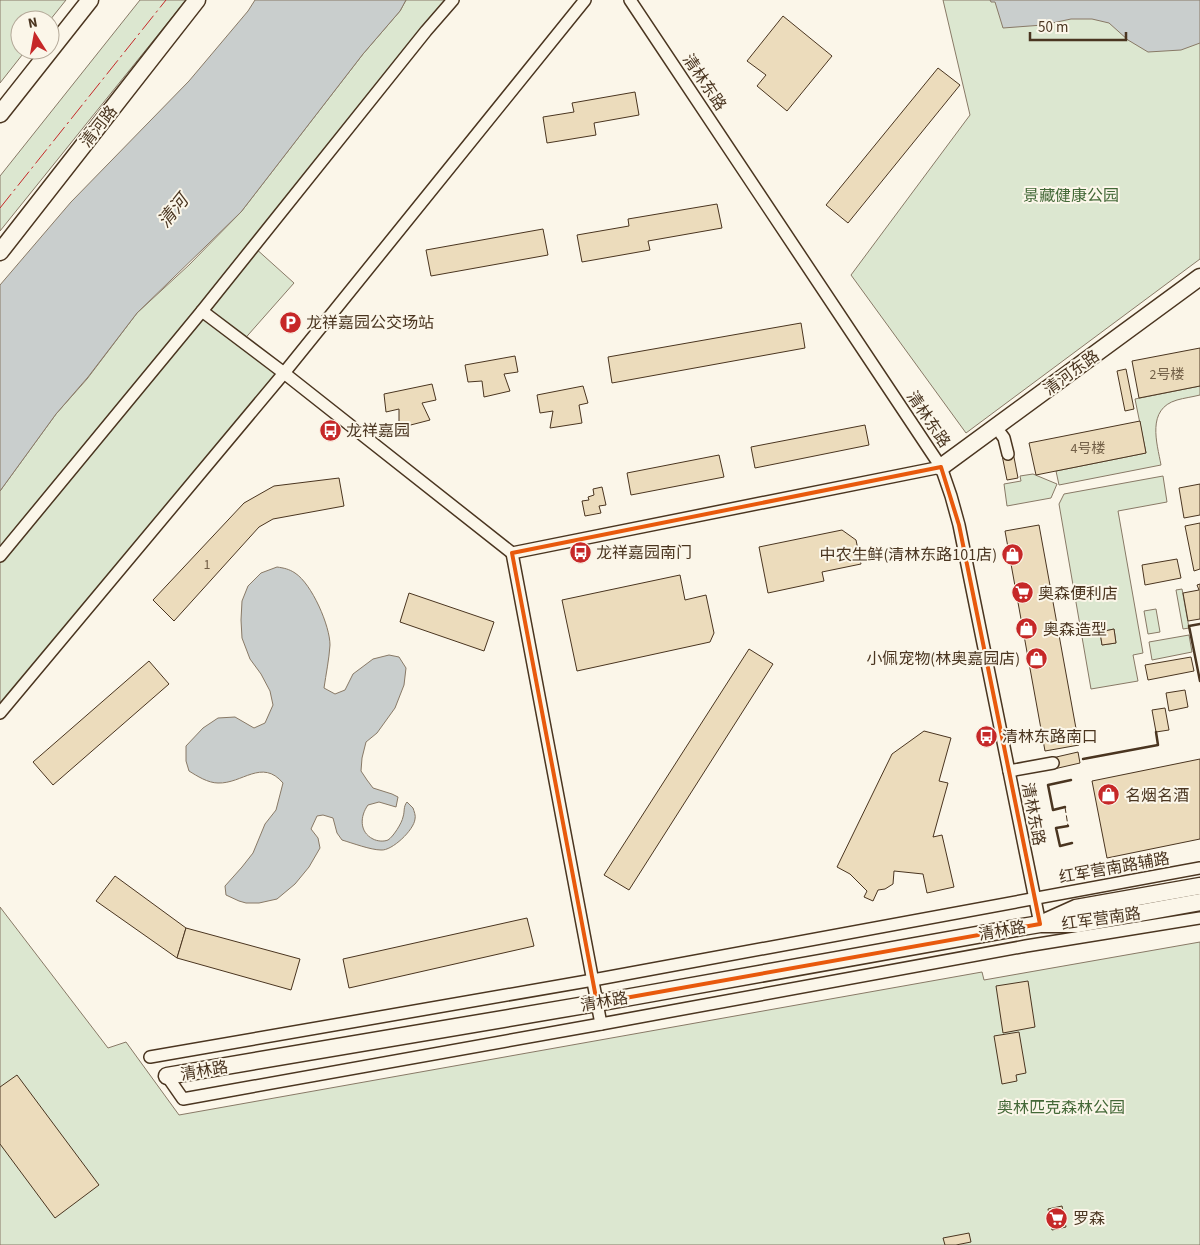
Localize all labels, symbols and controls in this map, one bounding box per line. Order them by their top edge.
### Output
north arrow [10,10,60,60]
scale bar [1030,10,1126,42]
text: N [26,13,39,34]
text: 50 m [1038,17,1068,38]
street label: 清林东路 [677,50,731,115]
street label: 清河路 [75,101,122,152]
park label: 景藏健康公园 [1023,185,1119,207]
water label: 清河 [152,187,196,233]
parking icon: 龙祥嘉园公交场站 [278,310,302,334]
place label: 龙祥嘉园公交场站 [306,312,434,334]
street label: 清河东路 [1039,345,1104,401]
house number: 2号楼 [1150,365,1184,385]
street label: 清林东路 [901,387,955,452]
bus stop icon: 龙祥嘉园 [318,418,342,442]
place label: 龙祥嘉园 [346,420,410,442]
house number: 4号楼 [1071,439,1105,459]
bus stop icon: 龙祥嘉园南门 [568,540,592,564]
place label: 龙祥嘉园南门 [596,542,692,564]
shop icon: 中农生鲜(清林东路101店) [1001,542,1025,566]
place label: 中农生鲜(清林东路101店) [819,544,997,566]
house number: 1 [204,555,211,575]
supermarket icon: 奥森便利店 [1010,581,1034,605]
place label: 奥森便利店 [1038,583,1118,605]
shop icon: 奥森造型 [1015,617,1039,641]
place label: 奥森造型 [1043,619,1107,641]
shop icon: 小佩宠物(林奥嘉园店) [1024,646,1048,670]
place label: 小佩宠物(林奥嘉园店) [866,648,1020,670]
bus stop icon: 清林东路南口 [974,724,998,748]
place label: 清林东路南口 [1002,726,1098,748]
street label: 清林东路 [1016,781,1050,848]
shop icon: 名烟名酒 [1097,783,1121,807]
place label: 名烟名酒 [1125,785,1189,807]
street label: 红军营南路辅路 [1057,847,1171,889]
street label: 红军营南路 [1060,903,1142,935]
street label: 清林路 [977,916,1028,946]
street label: 清林路 [579,987,630,1017]
street label: 清林路 [179,1056,230,1086]
park label: 奥林匹克森林公园 [997,1097,1125,1119]
supermarket icon: 罗森 [1045,1206,1069,1230]
place label: 罗森 [1073,1208,1105,1230]

